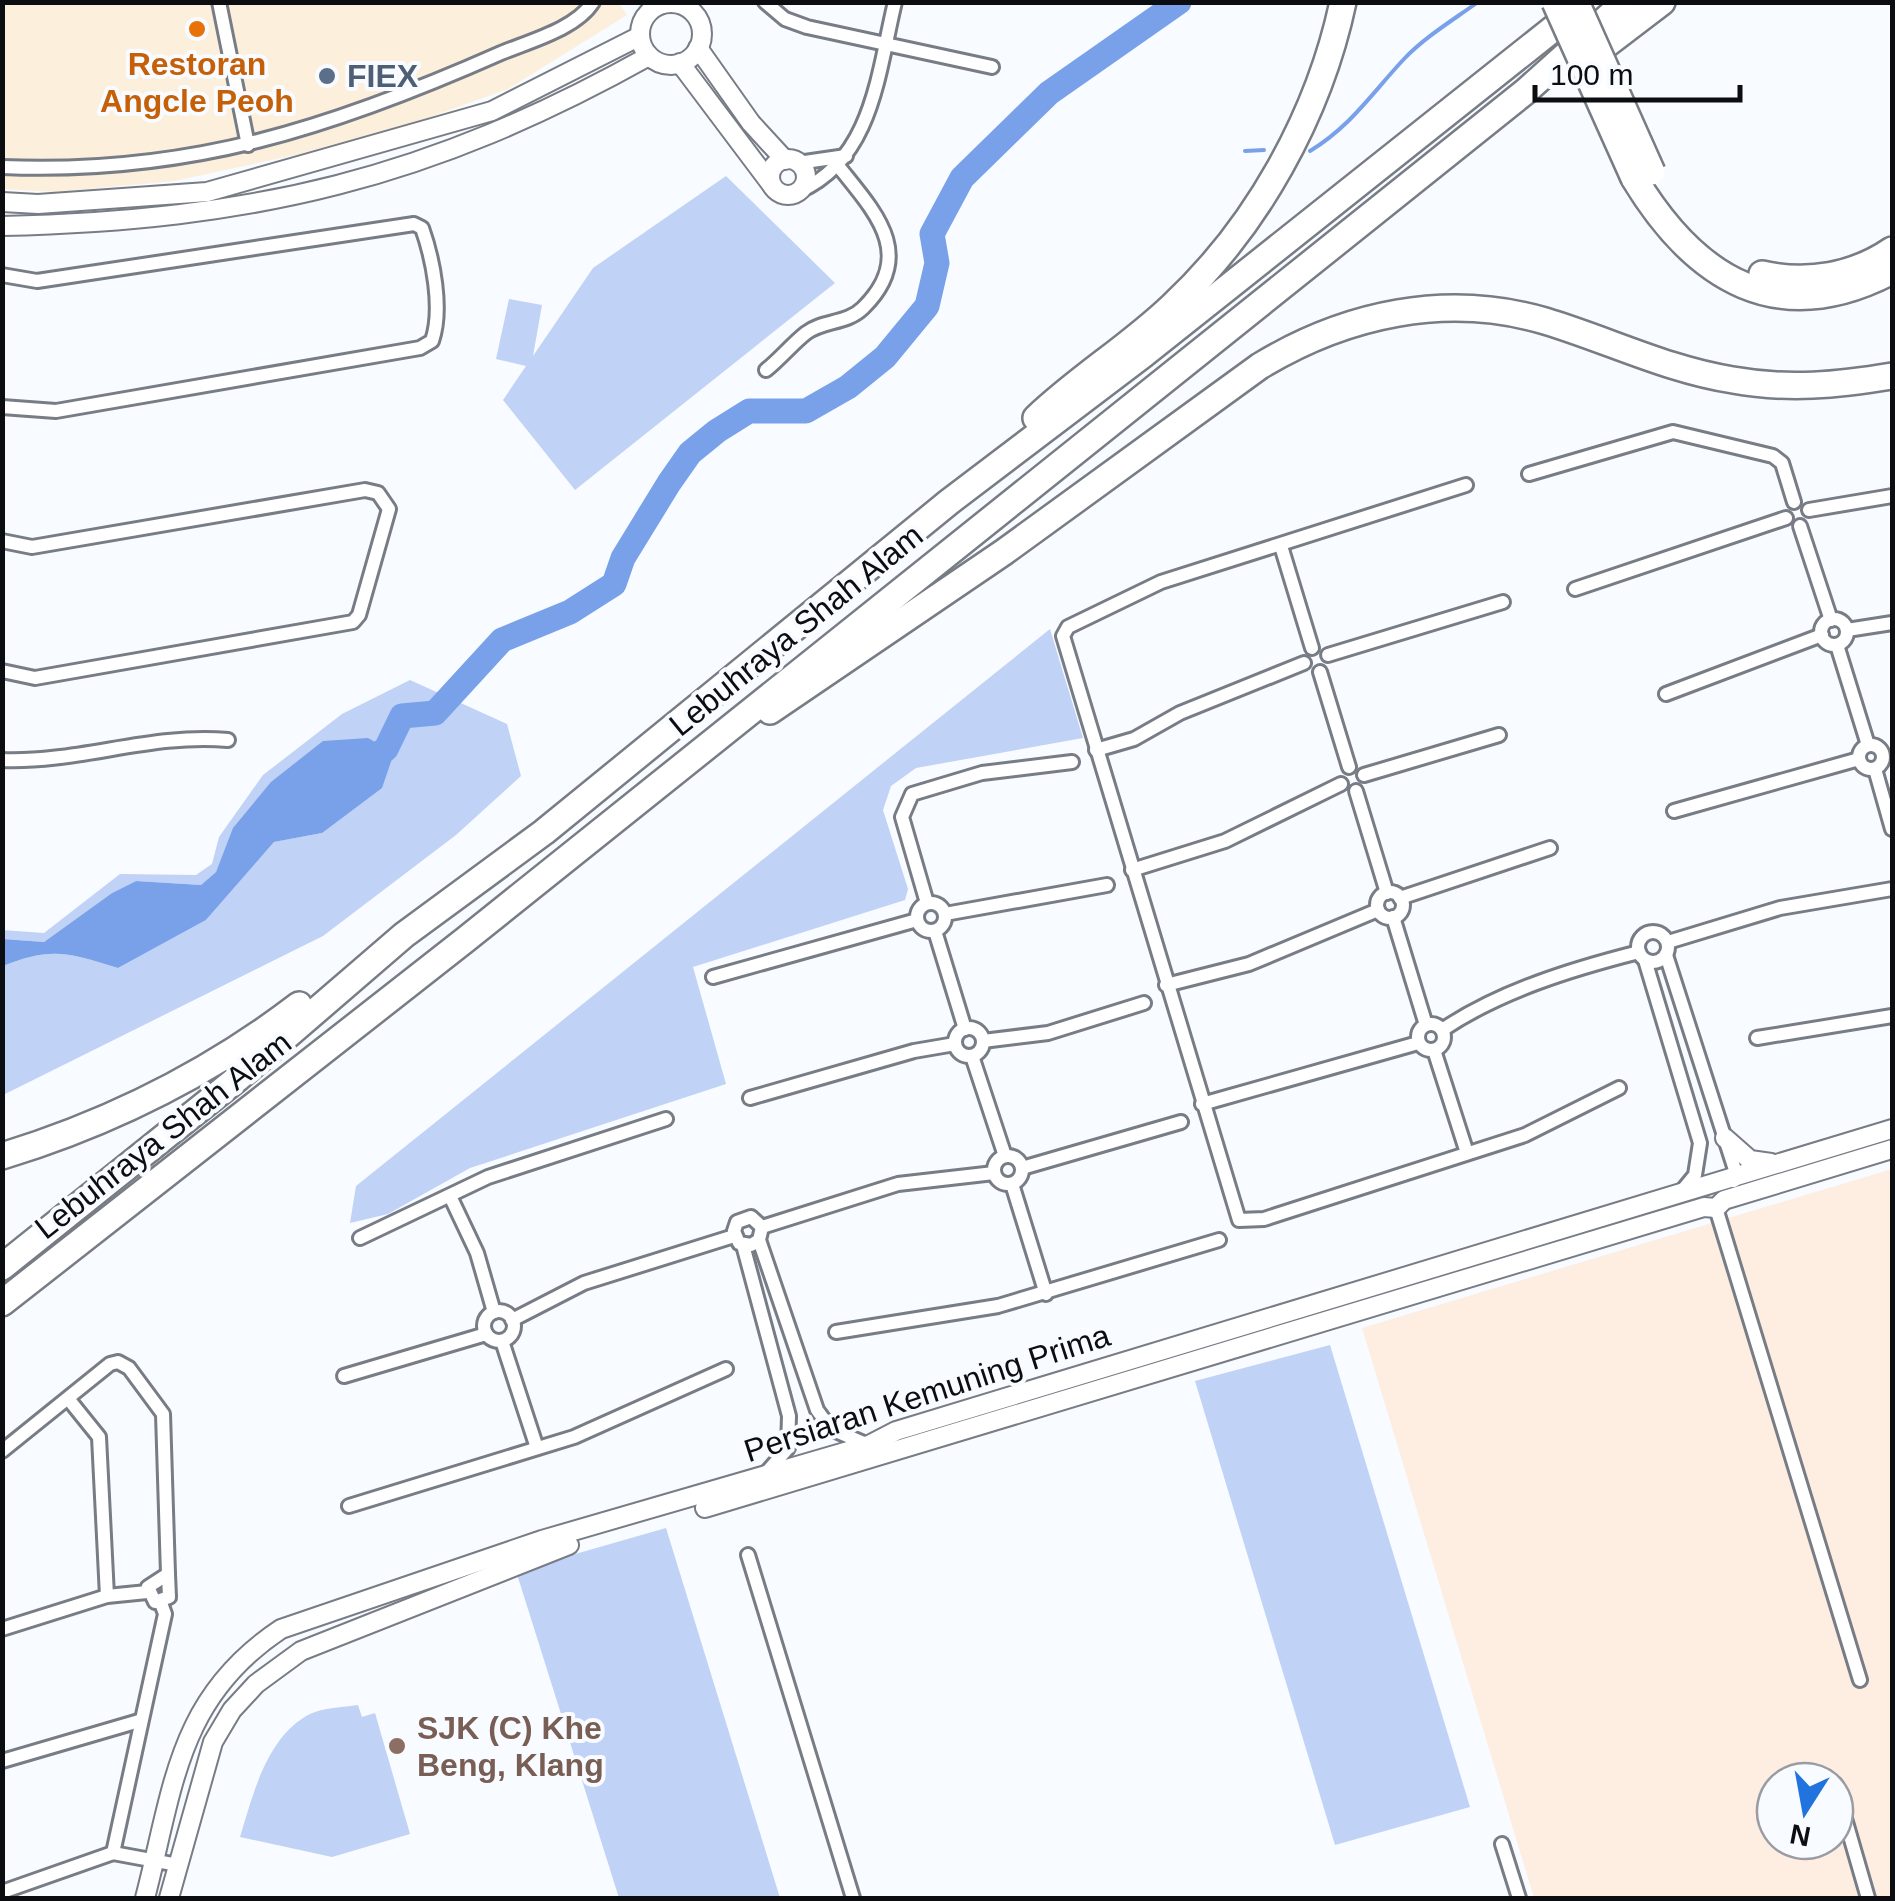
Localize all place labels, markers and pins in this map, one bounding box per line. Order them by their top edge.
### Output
marker: Restoran Angcle Peoh [186,18,208,40]
place label: Restoran Angcle Peoh [100,46,294,119]
place label: FIEX [347,58,419,94]
marker: FIEX [316,65,338,87]
place label: SJK (C) Khe Beng, Klang [417,1710,604,1783]
marker: SJK (C) Khe Beng, Klang [386,1735,408,1757]

